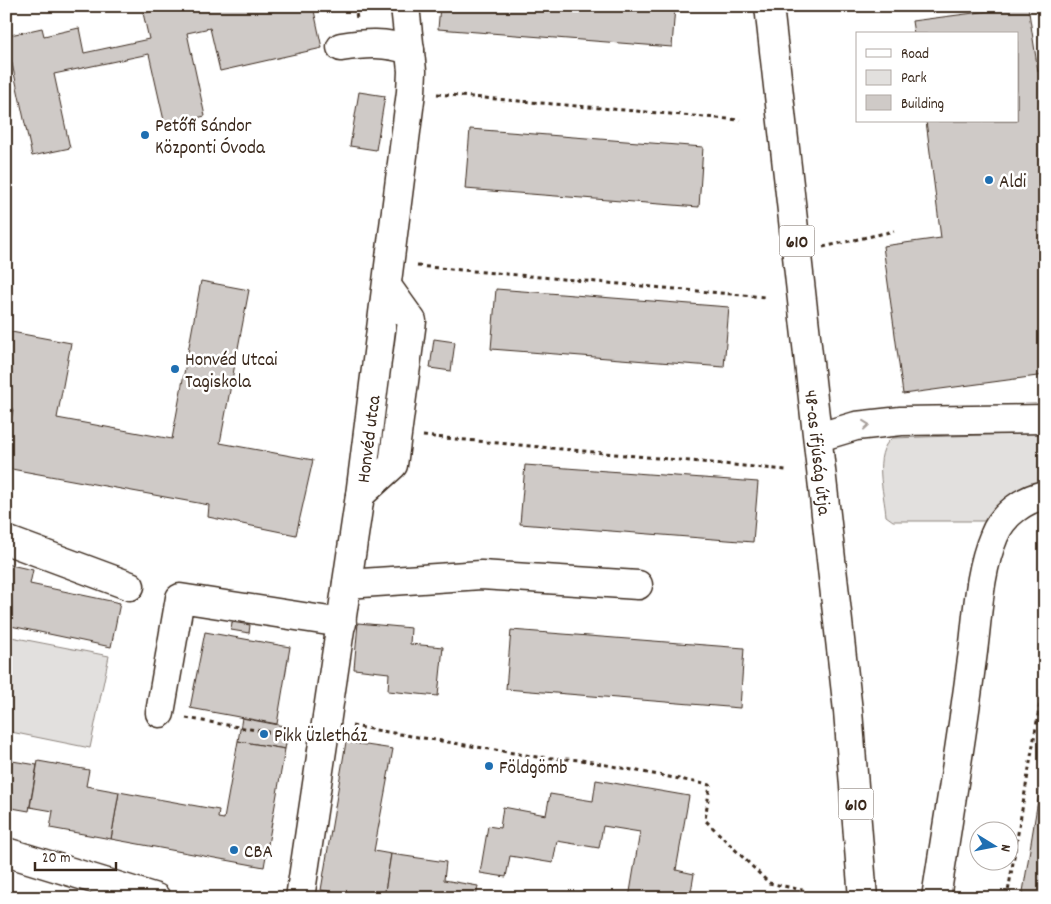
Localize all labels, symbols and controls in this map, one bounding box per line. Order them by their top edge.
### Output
legend [856,32,1018,122]
text: Road [901,44,929,66]
text: Park [901,68,927,90]
text: Building [901,94,944,116]
place label: Petőfi Sándor Központi Óvoda [155,114,266,163]
marker: Petőfi Sándor Központi Óvoda [139,129,151,141]
place label: Aldi [999,170,1027,197]
marker: Aldi [983,174,995,186]
road number: 610 [780,226,814,256]
place label: Honvéd Utcai Tagiskola [185,348,278,397]
marker: Honvéd Utcai Tagiskola [169,363,181,375]
street label: 48-as ifjúság útja [795,389,836,518]
street label: Honvéd utca [352,393,390,485]
one-way arrow [863,420,871,431]
place label: Pikk Üzletház [274,724,367,751]
marker: Pikk Üzletház [258,728,270,740]
place label: Földgömb [499,756,567,783]
marker: Földgömb [483,760,495,772]
road number: 610 [838,789,874,820]
north arrow [968,822,1018,872]
scale bar [35,839,116,871]
place label: CBA [244,840,273,867]
text: N [994,843,1015,853]
marker: CBA [228,844,240,856]
text: 20 m [42,848,70,870]

